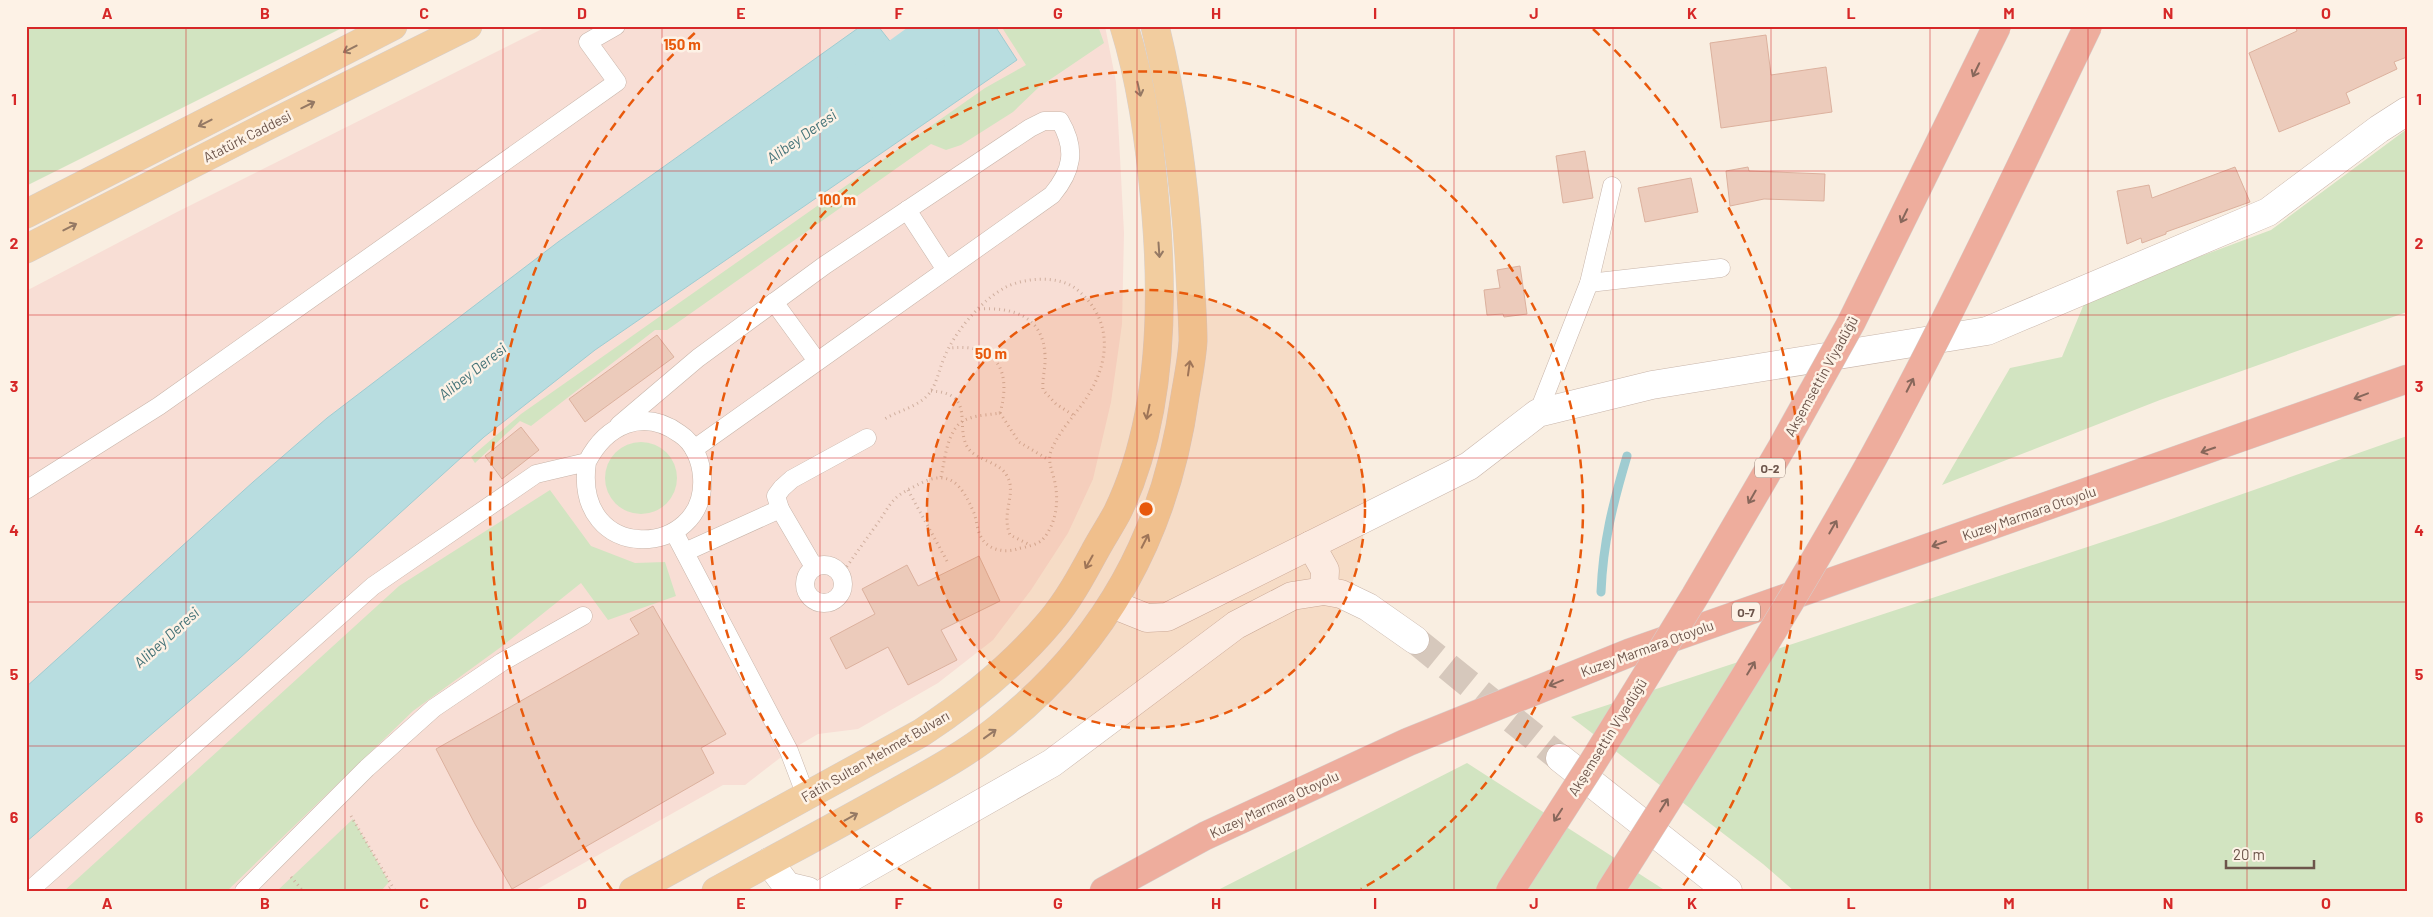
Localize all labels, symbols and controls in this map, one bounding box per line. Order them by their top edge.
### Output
text: A [102,3,113,22]
text: B [260,3,270,22]
text: C [419,3,429,22]
text: D [577,3,587,22]
text: E [736,3,746,22]
text: F [895,3,904,22]
text: G [1053,3,1063,22]
text: H [1211,3,1221,22]
text: I [1373,3,1377,22]
text: J [1529,3,1539,22]
text: K [1687,3,1697,22]
text: L [1846,3,1856,22]
text: M [2003,3,2015,22]
text: N [2163,3,2173,22]
text: O [2321,3,2331,22]
text: 150 m [663,35,701,53]
one-way arrow [342,44,357,54]
one-way arrow [1971,62,1980,77]
one-way arrow [1135,80,1144,96]
text: 1 [11,89,17,108]
text: 1 [2416,89,2422,108]
one-way arrow [300,100,315,110]
water label: Alibey Deresi [763,105,840,167]
street label: Atatürk Caddesi [200,107,294,165]
one-way arrow [198,119,213,128]
text: 100 m [818,190,856,208]
one-way arrow [1899,208,1909,223]
one-way arrow [62,222,77,232]
text: 2 [10,233,19,252]
text: 2 [2415,233,2424,252]
one-way arrow [1154,242,1163,258]
street label: Akşemsettin Viyadüğü [1781,313,1861,439]
water label: Alibey Deresi [434,339,510,403]
text: 50 m [975,344,1007,362]
one-way arrow [1184,360,1194,376]
text: 3 [10,376,18,395]
text: 3 [2415,376,2423,395]
one-way arrow [1905,377,1915,392]
one-way arrow [2354,392,2369,401]
one-way arrow [1143,403,1152,419]
one-way arrow [2201,446,2216,455]
road number: O-2 [1755,458,1785,478]
street label: Kuzey Marmara Otoyolu [1960,482,2098,544]
one-way arrow [1747,490,1757,504]
centre of rings [1137,500,1155,518]
text: 4 [9,520,19,539]
one-way arrow [1828,520,1838,535]
text: 4 [2414,520,2424,539]
one-way arrow [1140,534,1150,549]
one-way arrow [1932,540,1947,549]
one-way arrow [1084,554,1094,569]
road number: O-7 [1732,602,1760,622]
water label: Alibey Deresi [130,603,202,671]
street label: Kuzey Marmara Otoyolu [1578,616,1716,680]
one-way arrow [1746,661,1756,675]
text: 5 [10,664,19,683]
text: 5 [2415,664,2424,683]
street label: Akşemsettin Viyadüğü [1564,675,1650,799]
one-way arrow [1549,679,1564,688]
street label: Fatih Sultan Mehmet Bulvarı [798,707,952,805]
one-way arrow [983,729,997,739]
street label: Kuzey Marmara Otoyolu [1207,767,1341,841]
one-way arrow [1660,799,1670,813]
text: 6 [10,807,19,826]
text: 6 [2415,807,2424,826]
one-way arrow [1553,808,1563,822]
one-way arrow [843,812,858,822]
scale bar [2226,837,2313,869]
text: 20 m [2233,845,2265,863]
text: A [102,893,113,912]
text: B [260,893,270,912]
text: C [419,893,429,912]
text: D [577,893,587,912]
text: E [736,893,746,912]
text: F [895,893,904,912]
text: G [1053,893,1063,912]
text: H [1211,893,1221,912]
text: I [1373,893,1377,912]
text: J [1529,893,1539,912]
text: K [1687,893,1697,912]
text: L [1846,893,1856,912]
text: M [2003,893,2015,912]
text: N [2163,893,2173,912]
text: O [2321,893,2331,912]

